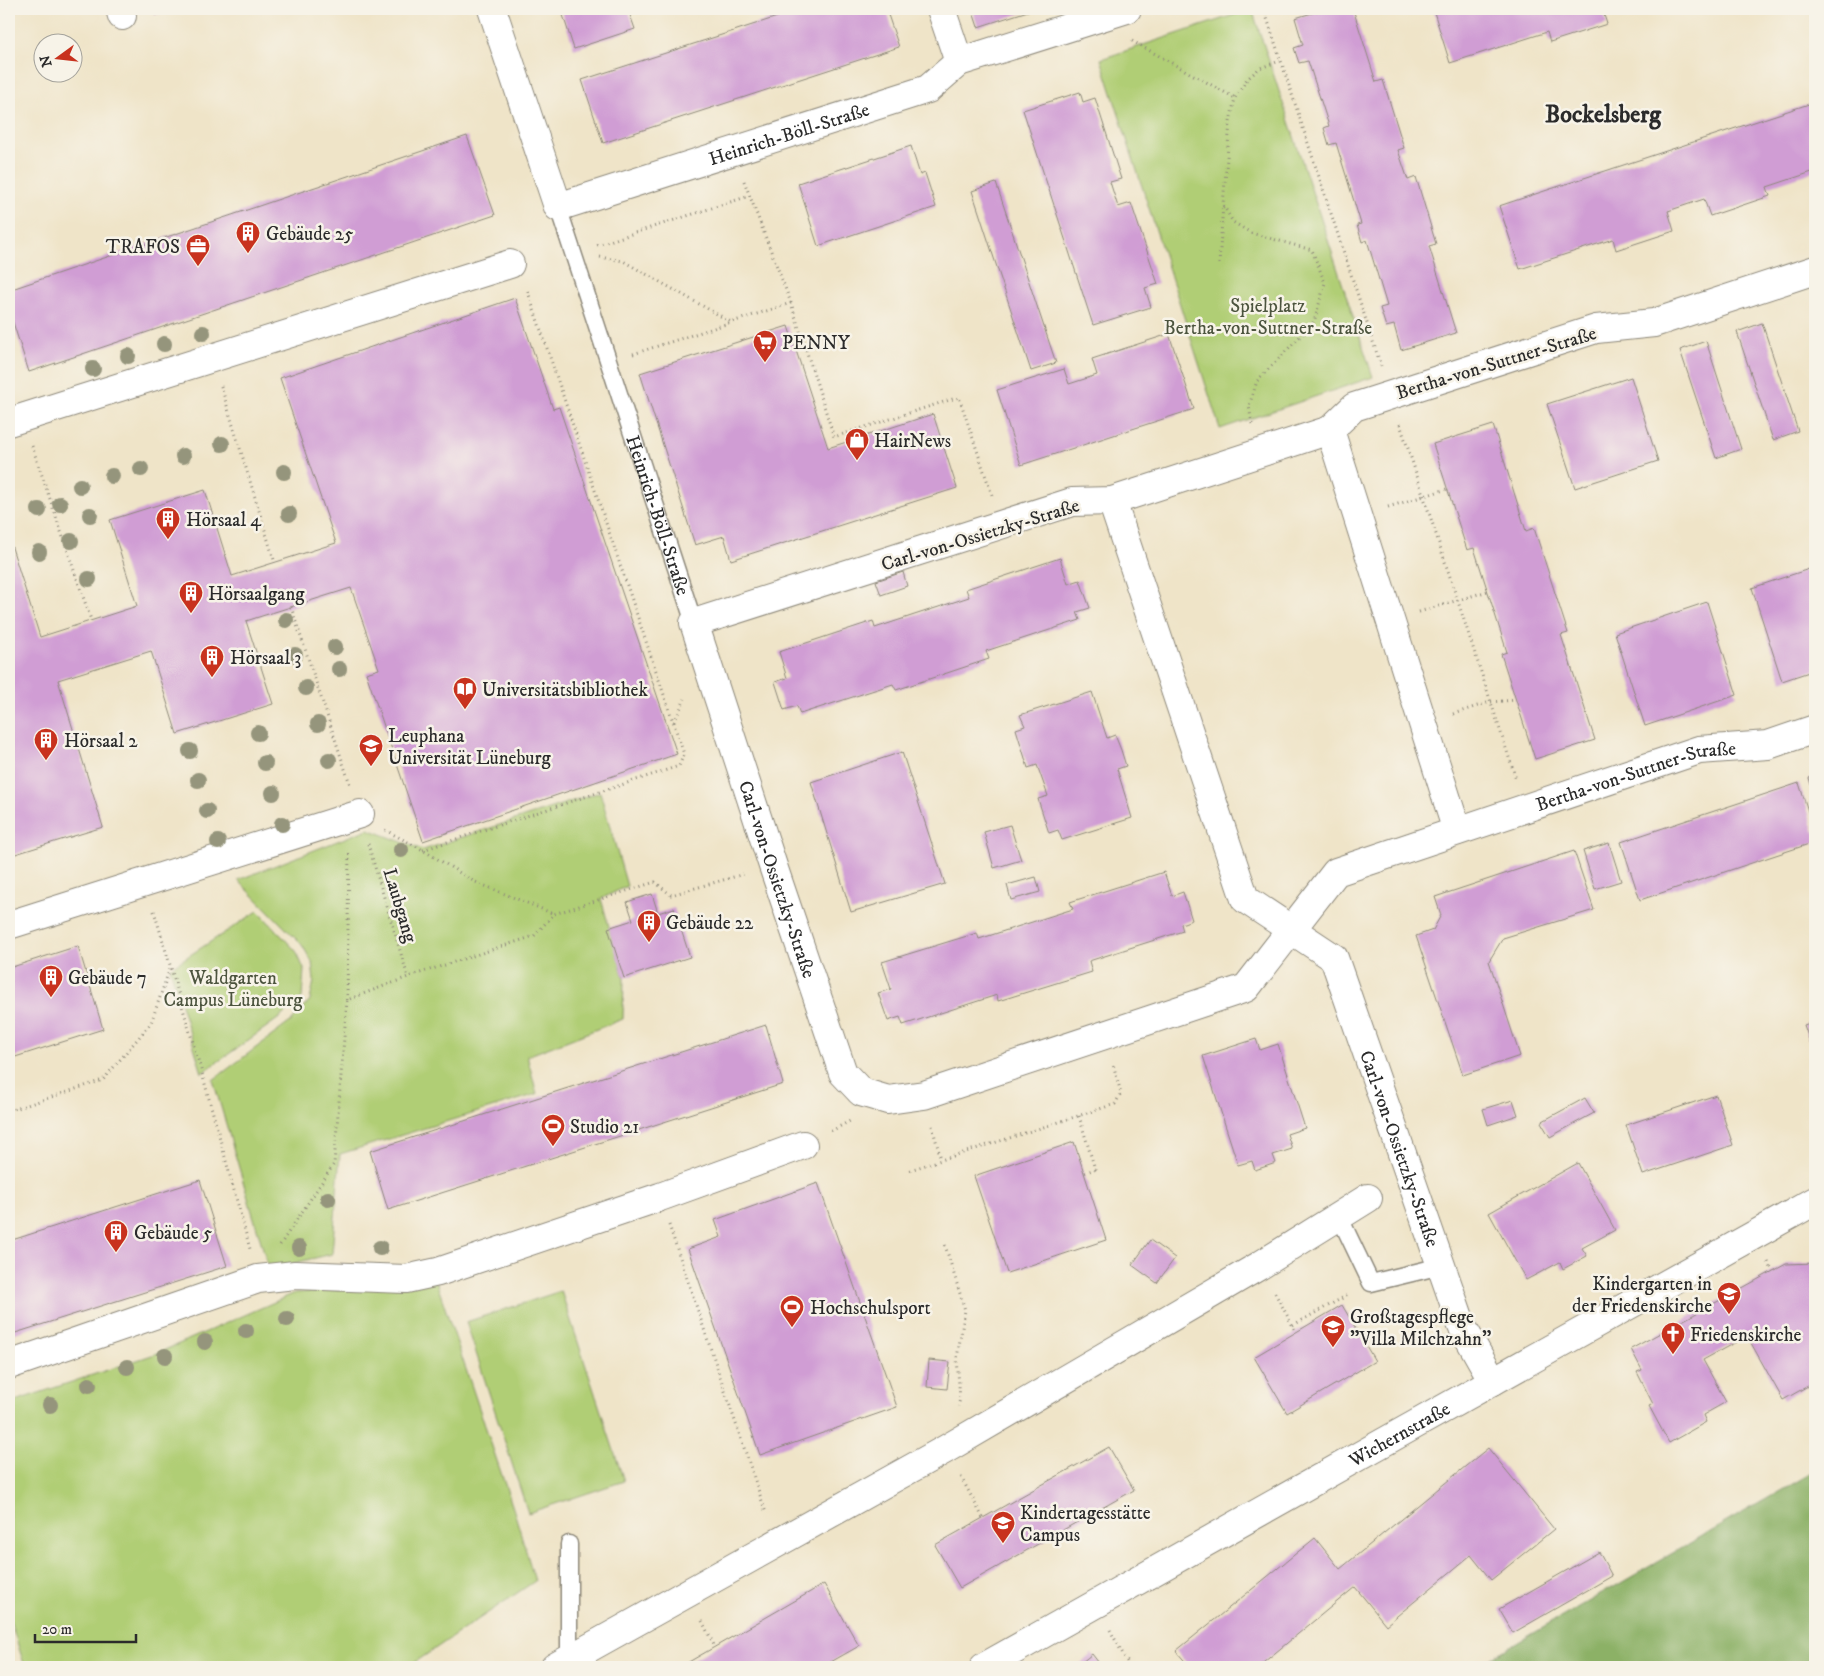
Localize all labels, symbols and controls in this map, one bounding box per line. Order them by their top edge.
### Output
north arrow [32,32,82,82]
text: N [36,53,57,69]
street label: Heinrich-Böll-Straße [706,98,873,171]
district label: Bockelsberg [1545,100,1662,130]
building icon: Gebäude 25 [235,220,261,254]
place label: Gebäude 25 [266,223,354,246]
office icon: TRAFOS [185,233,211,267]
place label: TRAFOS [106,236,180,259]
park label: Spielplatz Bertha-von-Suttner-Straße [1164,295,1372,340]
street label: Bertha-von-Suttner-Straße [1393,322,1600,405]
supermarket icon: PENNY [752,329,778,363]
place label: PENNY [782,332,851,355]
shop icon: HairNews [844,427,870,461]
place label: HairNews [874,430,951,453]
street label: Heinrich-Böll-Straße [620,432,694,599]
street label: Carl-von-Ossietzky-Straße [878,494,1083,577]
building icon: Hörsaal 4 [155,506,181,540]
place label: Hörsaal 4 [186,509,262,532]
building icon: Hörsaalgang [178,580,204,614]
place label: Hörsaalgang [208,583,305,606]
building icon: Hörsaal 3 [199,644,225,678]
place label: Hörsaal 3 [230,647,301,670]
library icon: Universitätsbibliothek [452,676,478,710]
place label: Universitätsbibliothek [482,679,648,702]
place label: Leuphana Universität Lüneburg [388,725,552,770]
building icon: Hörsaal 2 [33,727,59,761]
place label: Hörsaal 2 [64,730,138,753]
school or university icon: Leuphana Universität Lüneburg [358,733,384,767]
street label: Bertha-von-Suttner-Straße [1533,737,1737,817]
street label: Carl-von-Ossietzky-Straße [733,778,820,981]
street label: Laubgang [377,866,422,946]
building icon: Gebäude 22 [636,909,662,943]
place label: Gebäude 22 [666,912,754,935]
building icon: Gebäude 7 [38,964,64,998]
place label: Gebäude 7 [68,967,147,990]
park label: Waldgarten Campus Lüneburg [163,967,303,1012]
street label: Carl-von-Ossietzky-Straße [1354,1048,1444,1250]
sports icon: Studio 21 [540,1113,566,1147]
place label: Studio 21 [570,1116,639,1139]
building icon: Gebäude 5 [103,1219,129,1253]
place label: Gebäude 5 [134,1222,213,1245]
place label: Kindergarten in der Friedenskirche [1572,1273,1712,1318]
school or university icon: Kindergarten in der Friedenskirche [1716,1281,1742,1315]
sports icon: Hochschulsport [779,1294,805,1328]
place label: Hochschulsport [810,1297,931,1320]
place label: Großtagespflege "Villa Milchzahn" [1350,1306,1491,1351]
school or university icon: Großtagespflege "Villa Milchzahn" [1320,1314,1346,1348]
church icon: Friedenskirche [1660,1321,1686,1355]
place label: Friedenskirche [1690,1324,1802,1347]
street label: Wichernstraße [1344,1398,1454,1473]
place label: Kindertagesstätte Campus [1020,1502,1151,1547]
school or university icon: Kindertagesstätte Campus [990,1510,1016,1544]
scale bar [35,1611,136,1643]
text: 20 m [42,1620,72,1639]

